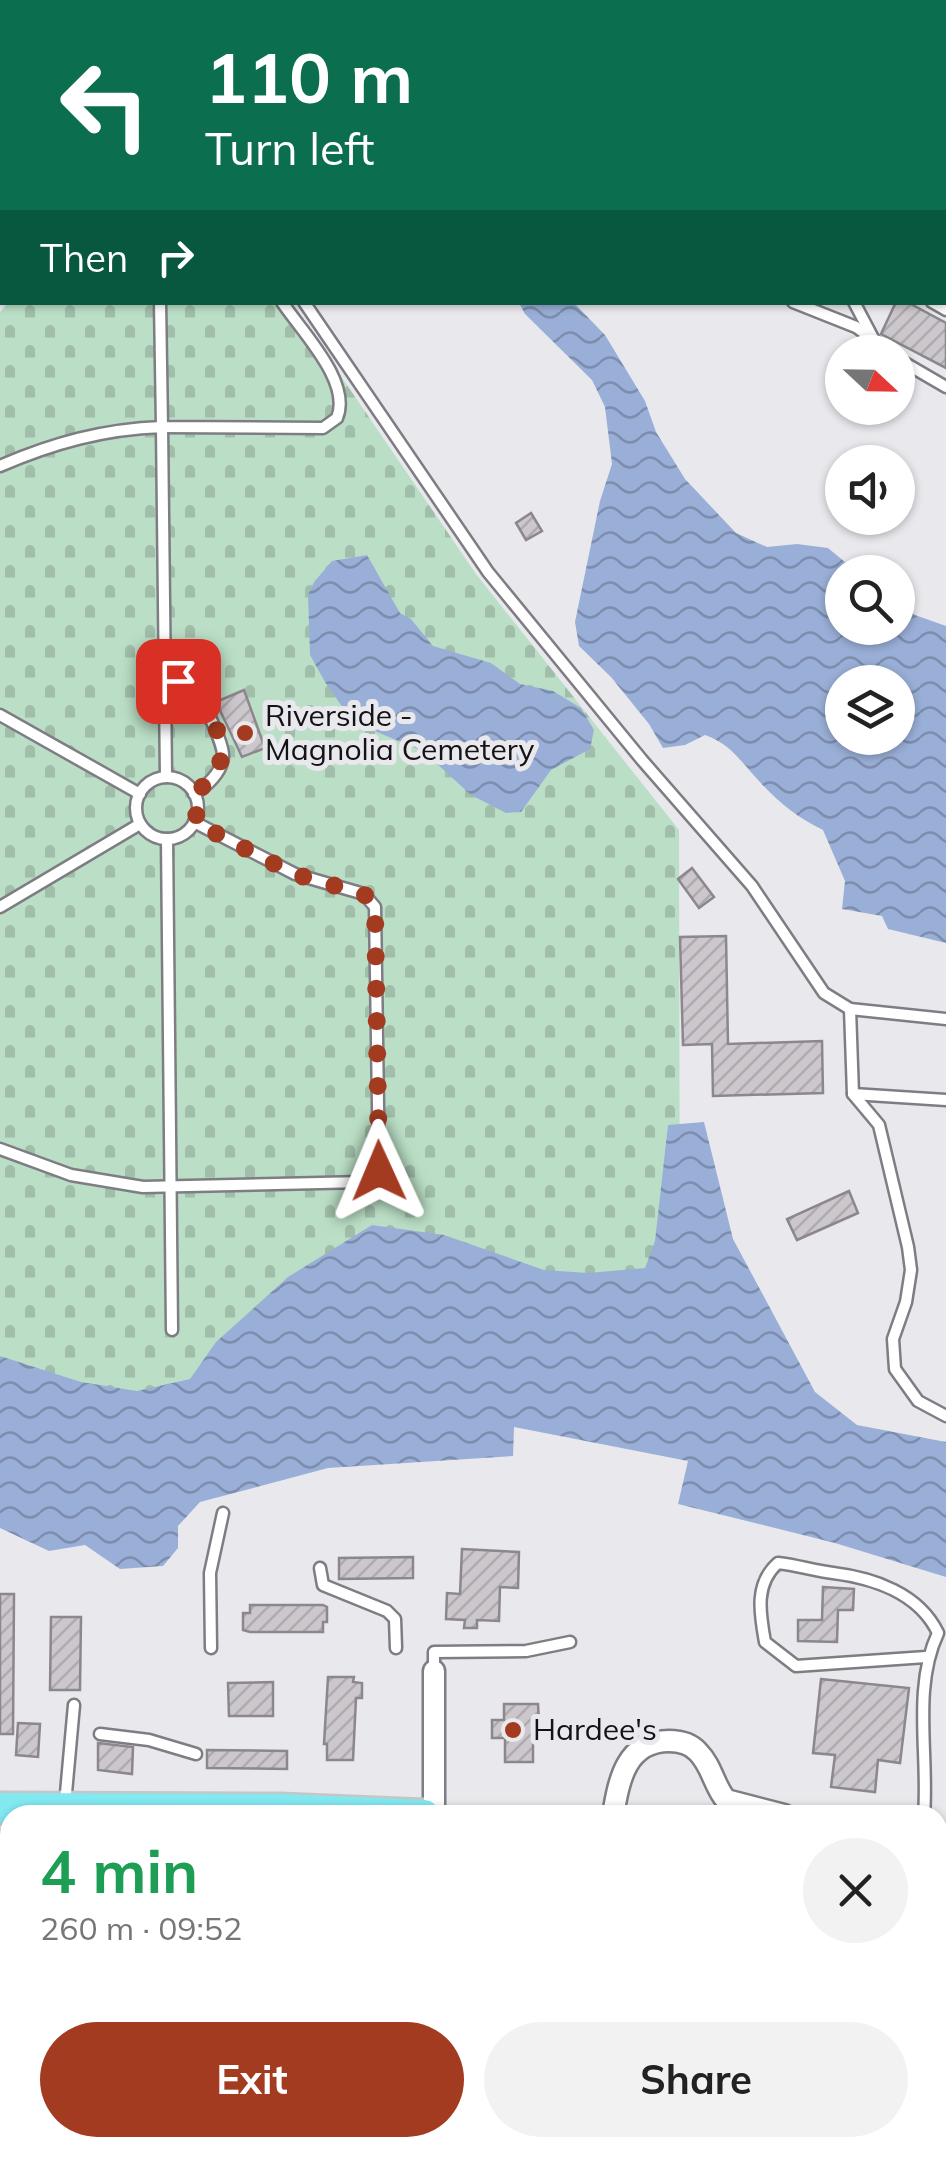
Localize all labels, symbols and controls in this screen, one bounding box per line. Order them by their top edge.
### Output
text: 110 m [205,33,413,121]
icon: left [40,40,170,170]
text: Turn left [205,120,374,176]
icon: right [148,230,203,285]
text: Then [40,234,128,282]
north arrow [825,335,915,425]
map controls [825,335,915,755]
button: sound [825,445,915,535]
button: search [825,555,915,645]
pin [136,639,221,724]
icon: arrive [151,654,206,709]
button: layers [825,665,915,755]
place label: Riverside - Magnolia Cemetery [265,696,535,768]
marker: Riverside - Magnolia Cemetery [234,722,256,744]
position arrow [327,1119,431,1223]
place label: Hardee's [533,1710,657,1748]
marker: Hardee's [502,1719,524,1741]
text: 4 min [40,1833,198,1908]
button: close [803,1838,908,1943]
text: 260 m · 09:52 [40,1908,242,1948]
button: Exit [40,2022,464,2137]
button: Share [484,2022,908,2137]

